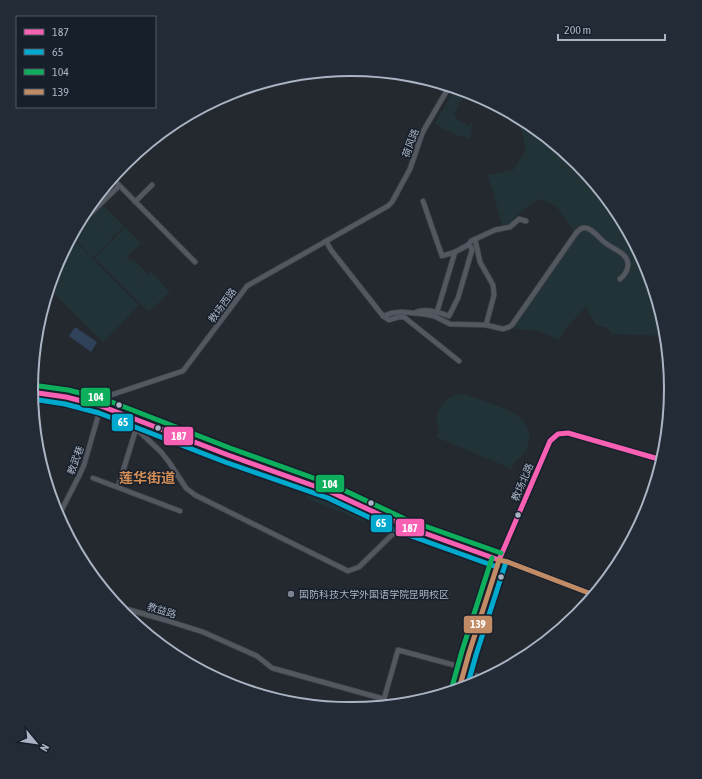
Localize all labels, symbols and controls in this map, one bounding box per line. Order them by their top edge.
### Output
legend [16,16,156,108]
scale bar [558,16,665,42]
text: 200 m [564,23,591,37]
text: 187 [52,25,69,39]
text: 65 [52,45,63,59]
text: 104 [52,65,69,79]
text: 139 [52,85,69,99]
street label: 荷风路 [400,127,421,159]
street label: 教场西路 [206,286,239,325]
line badge: 104 [80,387,111,407]
text: 104 [88,391,104,403]
unlabelled marker [114,400,124,410]
line badge: 65 [111,413,134,432]
text: 65 [118,416,128,428]
unlabelled marker [153,423,163,433]
line badge: 187 [163,426,194,446]
text: 187 [171,430,187,442]
street label: 教武巷 [65,444,86,476]
street label: 教场北路 [510,462,535,503]
district label: 莲华街道 [119,470,175,486]
line badge: 104 [315,474,345,493]
text: 104 [322,478,338,490]
unlabelled marker [366,498,376,508]
unlabelled marker [513,510,523,520]
line badge: 65 [370,514,393,533]
text: 65 [376,517,386,529]
line badge: 187 [395,518,425,537]
text: 187 [402,522,418,534]
unlabelled marker [496,572,506,582]
marker: 国防科技大学外国语学院昆明校区 [286,589,296,599]
place label: 国防科技大学外国语学院昆明校区 [299,589,449,600]
street label: 教益路 [146,601,178,620]
line badge: 139 [463,615,493,634]
text: 139 [470,618,486,630]
north arrow [16,723,56,763]
text: N [38,742,52,754]

